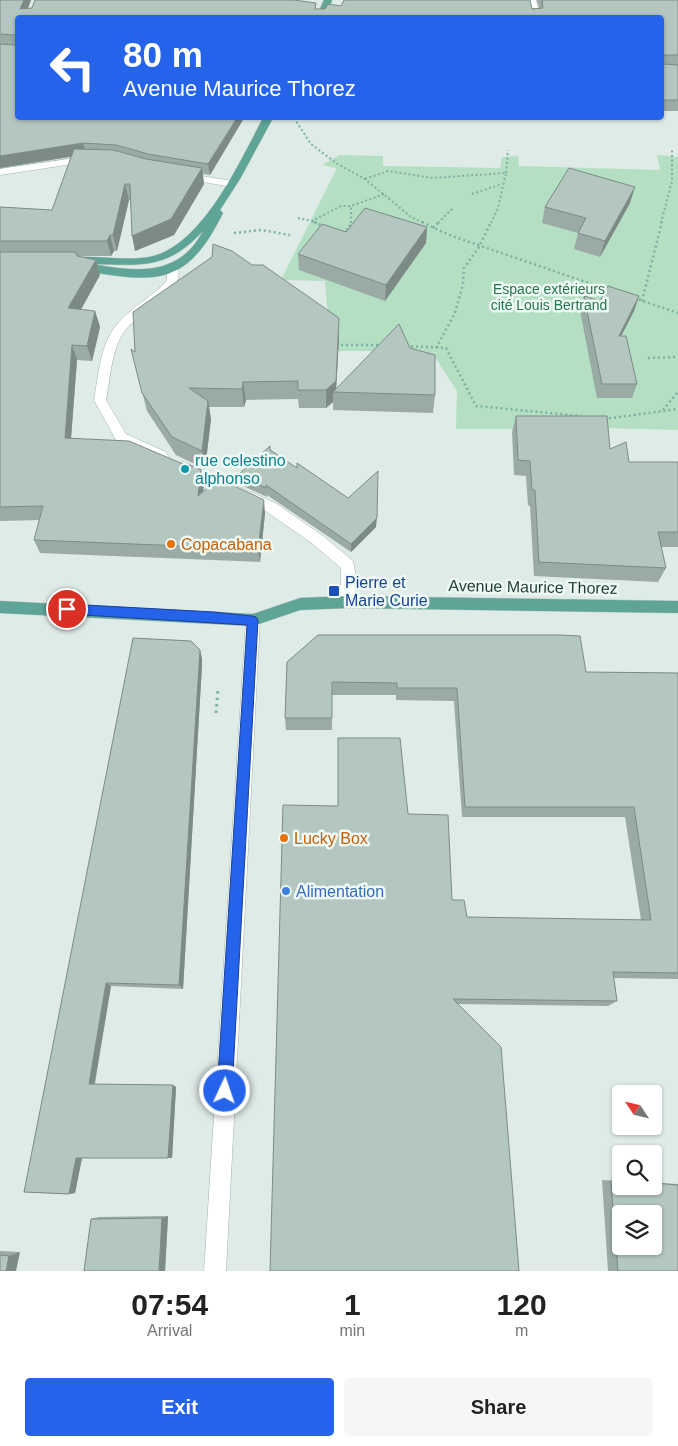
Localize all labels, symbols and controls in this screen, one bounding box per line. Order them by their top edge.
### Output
icon: left [40,35,105,100]
text: 80 m [123,35,203,74]
text: Avenue Maurice Thorez [123,76,356,101]
park label: Espace extérieurs cité Louis Bertrand [491,281,607,313]
place label: rue celestino alphonso [195,452,286,487]
marker: rue celestino alphonso [179,463,191,475]
place label: Copacabana [181,536,272,553]
marker: Copacabana [165,538,177,550]
place label: Pierre et Marie Curie [345,574,428,609]
street label: Avenue Maurice Thorez [448,577,618,597]
marker: Pierre et Marie Curie [327,584,341,598]
pin [46,588,88,630]
icon: arrive [53,595,81,623]
place label: Lucky Box [294,830,368,847]
marker: Lucky Box [278,832,290,844]
place label: Alimentation [296,883,384,900]
marker: Alimentation [280,885,292,897]
position arrow [198,1064,250,1116]
north arrow [612,1085,662,1135]
map controls [612,1085,662,1255]
button: search [612,1145,662,1195]
button: layers [612,1205,662,1255]
text: 07:54 [131,1288,208,1321]
text: 1 [344,1288,361,1321]
text: 120 [497,1288,547,1321]
text: Arrival [147,1322,192,1339]
text: min [339,1322,365,1339]
text: m [515,1322,528,1339]
button: Exit [25,1378,334,1436]
button: Share [344,1378,653,1436]

